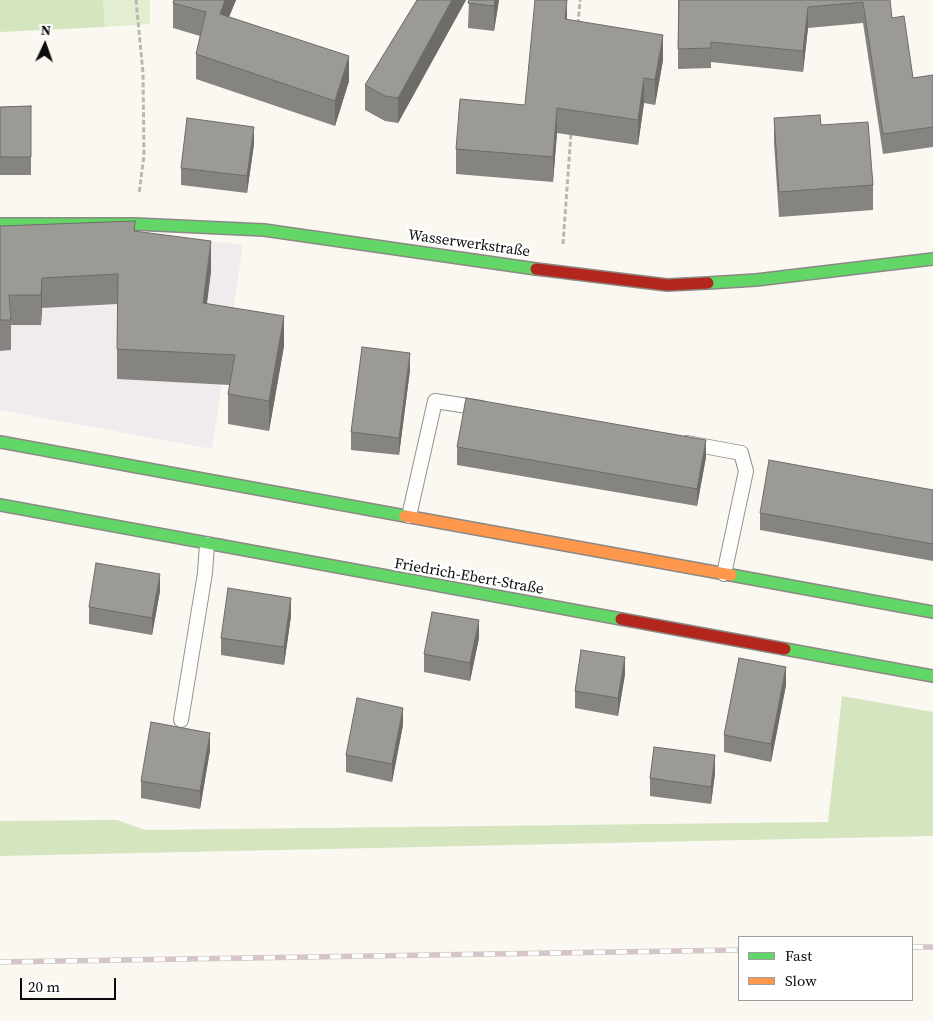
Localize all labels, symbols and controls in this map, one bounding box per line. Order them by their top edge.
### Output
north arrow [20,20,70,70]
text: N [40,20,51,40]
street label: Wasserwerkstraße [407,227,531,261]
street label: Friedrich-Ebert-Straße [393,555,545,599]
legend [738,936,913,1001]
text: Fast [785,945,812,966]
scale bar [22,968,119,1000]
text: Slow [785,970,817,991]
text: 20 m [28,976,60,997]

